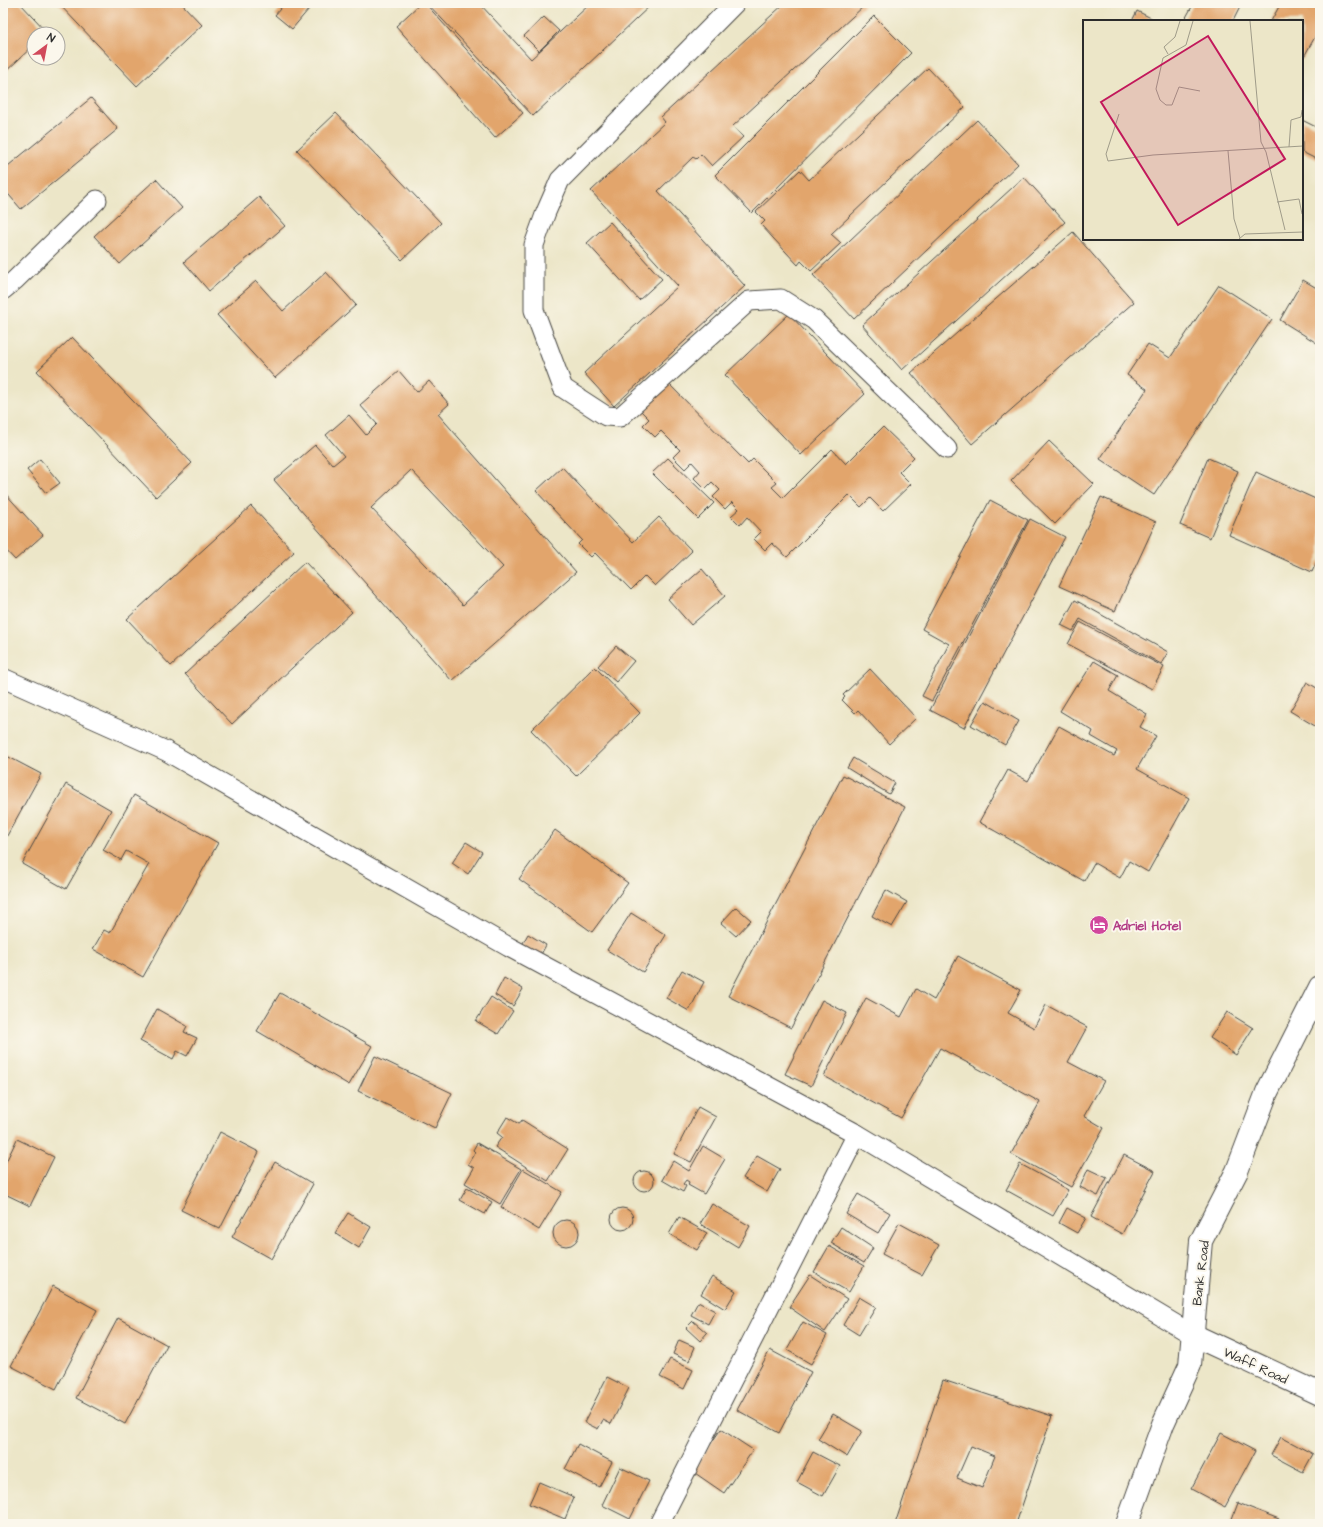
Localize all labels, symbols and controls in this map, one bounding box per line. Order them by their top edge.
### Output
inset map [1083,20,1303,240]
north arrow [26,26,66,66]
text: N [44,30,58,46]
hotel icon: Adriel Hotel [1088,914,1110,936]
place label: Adriel Hotel [1113,917,1181,935]
street label: Bank Road [1188,1239,1214,1307]
street label: Waff Road [1220,1343,1291,1389]

